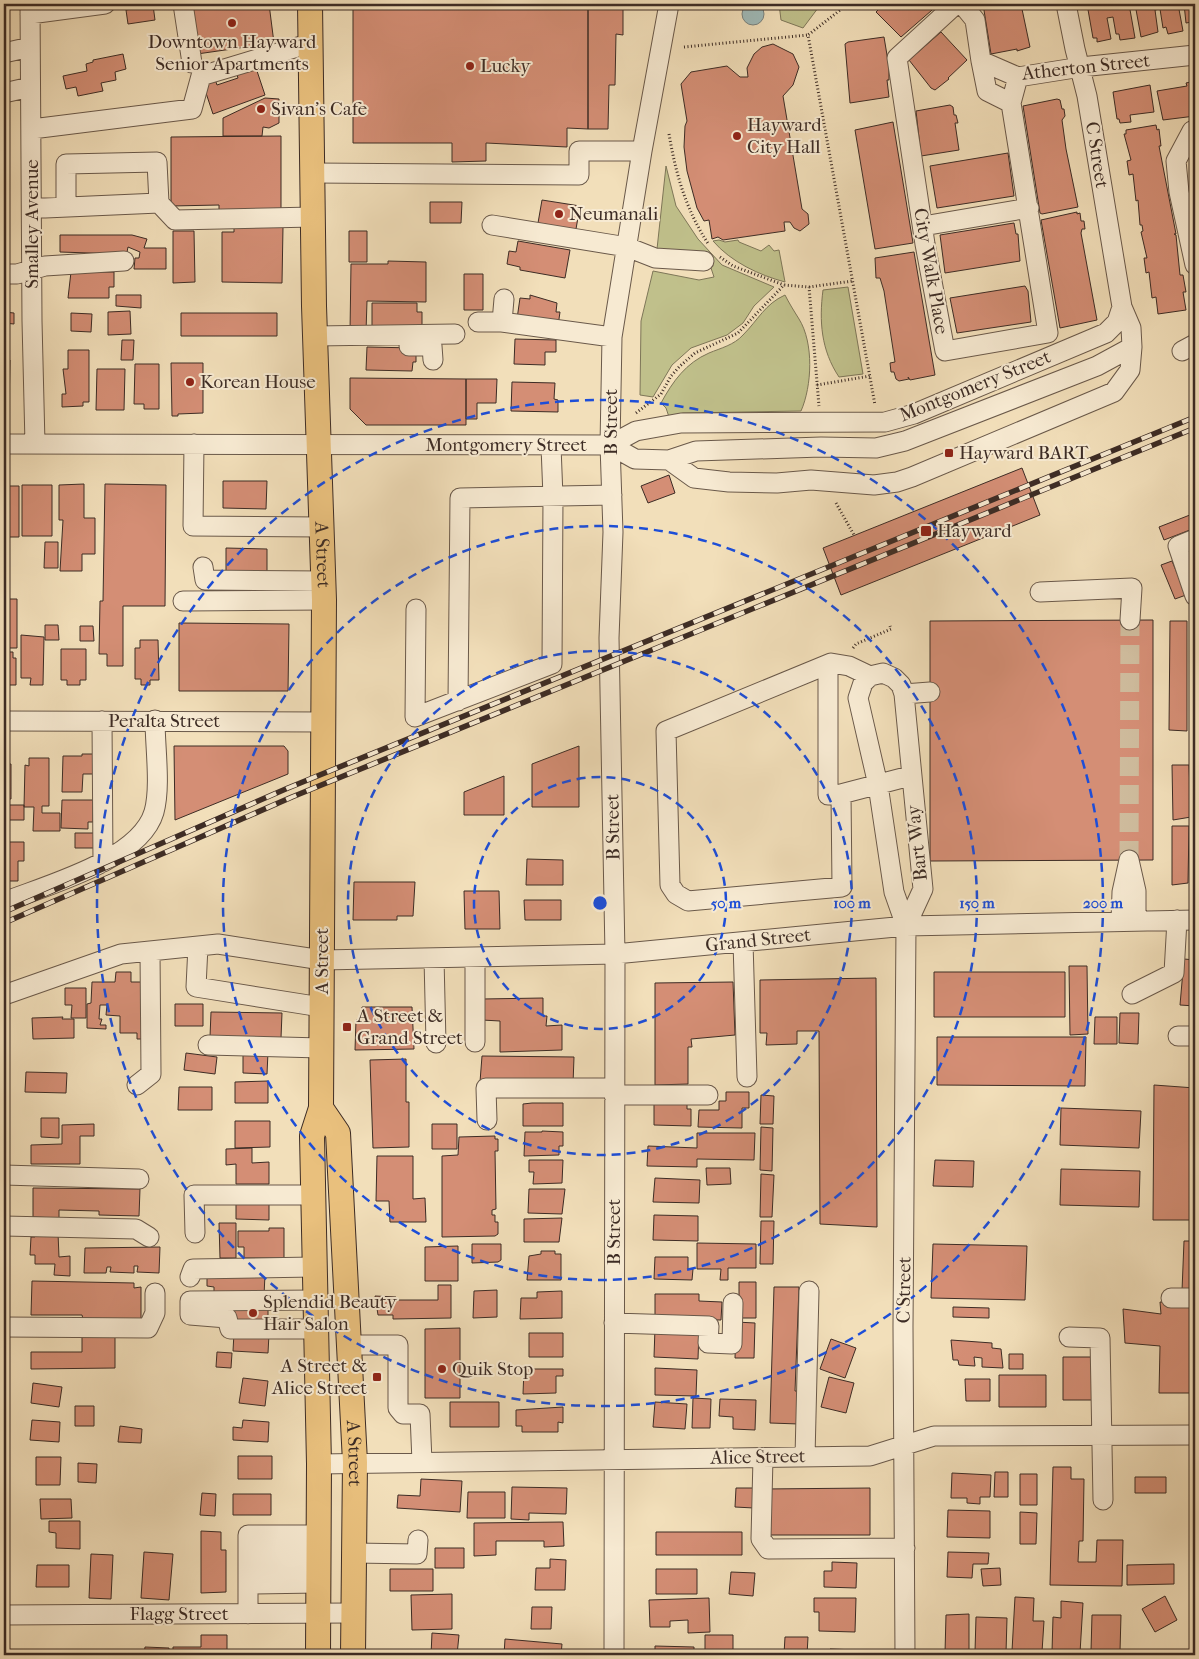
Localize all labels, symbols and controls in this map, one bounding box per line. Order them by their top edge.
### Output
marker: Downtown Hayward Senior Apartments [226,17,238,29]
place label: Downtown Hayward Senior Apartments [148,31,317,75]
street label: Atherton Street [1020,49,1151,85]
place label: Lucky [480,55,531,77]
marker: Lucky [464,60,476,72]
place label: Sivan's Cafe [271,98,367,120]
marker: Sivan's Cafe [255,103,267,115]
place label: Hayward City Hall [747,114,822,158]
street label: C Street [1081,120,1113,190]
marker: Hayward City Hall [731,130,743,142]
street label: Smalley Avenue [21,159,43,289]
place label: Neumanali [569,203,659,225]
street label: City Walk Place [909,206,953,336]
marker: Neumanali [553,208,565,220]
street label: Montgomery Street [896,345,1054,426]
place label: Korean House [200,371,316,393]
marker: Korean House [184,376,196,388]
street label: B Street [600,388,622,455]
street label: Montgomery Street [425,434,587,456]
place label: Hayward BART [959,442,1088,464]
marker: Hayward BART [943,447,955,459]
street label: A Street [310,520,335,589]
place label: Hayward [937,520,1012,542]
marker: Hayward [919,524,933,538]
street label: Peralta Street [108,710,220,732]
street label: B Street [601,793,625,860]
street label: Bart Way [902,803,932,882]
centre of rings [591,894,609,912]
text: 50 m [711,894,742,912]
text: 100 m [833,894,871,912]
text: 150 m [959,894,995,912]
text: 200 m [1083,894,1123,912]
street label: Grand Street [704,924,812,956]
street label: A Street [311,928,333,995]
place label: A Street & Grand Street [356,1005,463,1049]
marker: A Street & Grand Street [341,1021,353,1033]
street label: B Street [603,1198,625,1265]
street label: C Street [892,1256,916,1324]
place label: Splendid Beauty Hair Salon [263,1291,398,1335]
marker: Splendid Beauty Hair Salon [247,1307,259,1319]
place label: A Street & Alice Street [271,1355,367,1399]
place label: Quik Stop [452,1358,533,1380]
marker: Quik Stop [436,1363,448,1375]
marker: A Street & Alice Street [371,1371,383,1383]
street label: A Street [342,1419,366,1487]
street label: Alice Street [709,1445,806,1469]
street label: Flagg Street [130,1603,229,1625]

